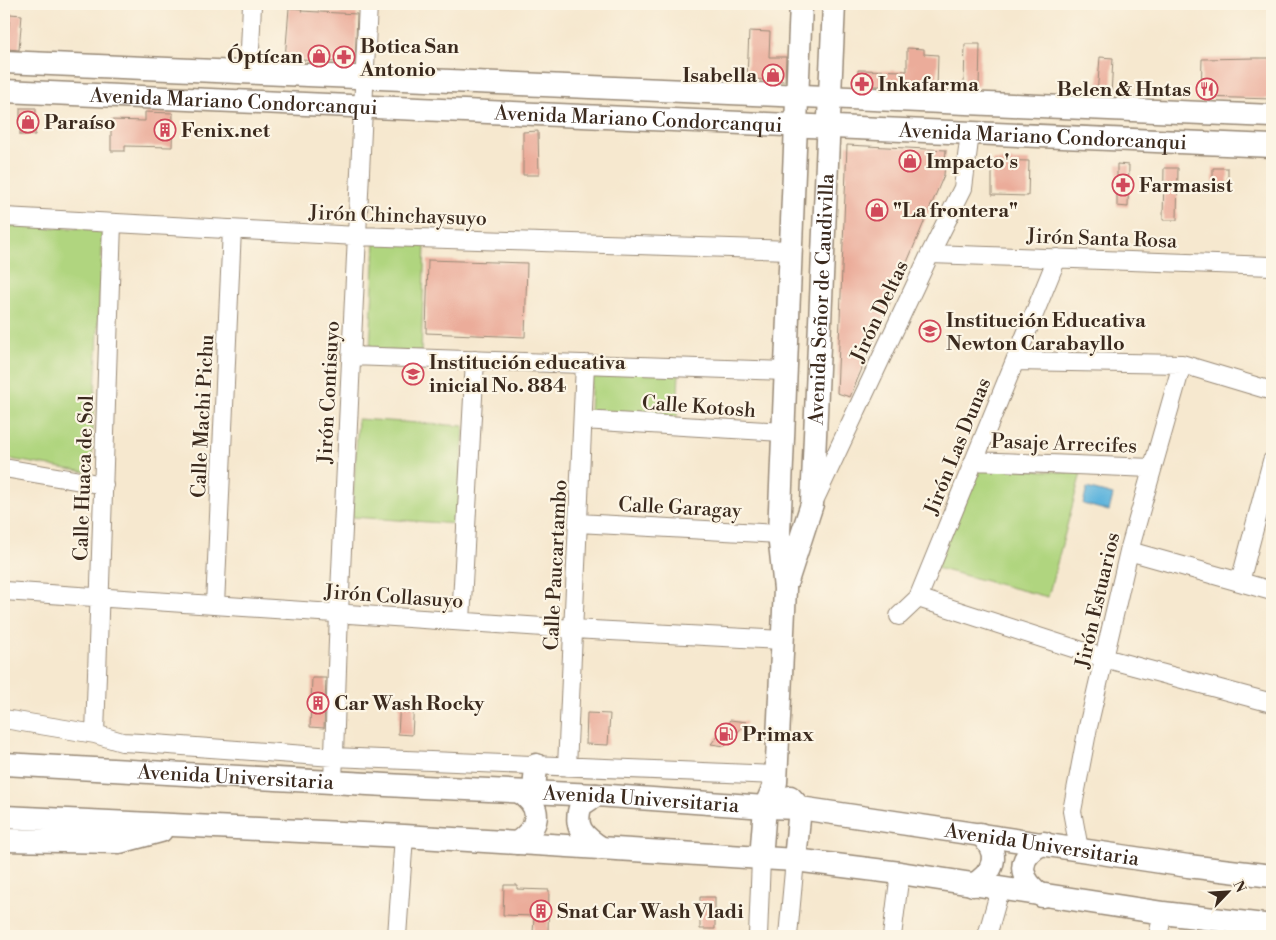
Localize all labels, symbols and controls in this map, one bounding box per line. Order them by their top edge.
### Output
place label: Botica San Antonio [359,35,460,83]
place label: Óptícan [227,43,304,70]
shop icon: Óptícan [307,44,331,68]
pharmacy icon: Botica San Antonio [332,45,356,69]
shop icon: Isabella [761,63,785,87]
place label: Isabella [683,64,757,89]
pharmacy icon: Inkafarma [850,72,874,96]
place label: Inkafarma [878,73,979,98]
restaurant icon: Belen & Hntas [1195,77,1219,101]
place label: Belen & Hntas [1057,78,1191,103]
street label: Avenida Mariano Condorcanqui [88,84,379,121]
street label: Avenida Mariano Condorcanqui [493,101,783,139]
shop icon: Paraíso [16,110,40,134]
place label: Paraíso [44,111,115,136]
building icon: Fenix.net [153,118,177,142]
place label: Fenix.net [181,119,271,144]
street label: Avenida Mariano Condorcanqui [898,119,1188,156]
shop icon: Impacto's [898,149,922,173]
place label: Impacto's [926,150,1018,175]
street label: Avenida Señor de Caudivilla [804,172,841,426]
pharmacy icon: Farmasist [1111,173,1135,197]
place label: Farmasist [1139,174,1233,199]
shop icon: "La frontera" [865,198,889,222]
place label: "La frontera" [893,199,1018,224]
street label: Jirón Chinchaysuyo [308,201,487,232]
street label: Jirón Santa Rosa [1025,224,1178,255]
street label: Jirón Deltas [846,257,915,367]
place label: Institución Educativa Newton Carabayllo [946,309,1146,357]
school or university icon: Institución Educativa Newton Carabayllo [918,319,942,343]
street label: Jirón Contisuyo [313,320,346,465]
street label: Calle Machi Pichu [187,333,220,499]
place label: Institución educativa inicial No. 884 [429,351,626,399]
school or university icon: Institución educativa inicial No. 884 [401,362,425,386]
street label: Jirón Las Dunas [919,374,997,520]
street label: Calle Kotosh [641,391,757,424]
street label: Calle Huaca de Sol [69,395,100,561]
street label: Pasaje Arrecifes [991,429,1137,460]
street label: Calle Paucartambo [540,479,573,651]
street label: Calle Garagay [618,493,743,524]
street label: Jirón Estuarios [1070,530,1126,672]
street label: Jirón Collasuyo [323,580,464,615]
building icon: Car Wash Rocky [306,691,330,715]
place label: Car Wash Rocky [334,692,485,717]
fuel station icon: Primax [714,722,738,746]
place label: Primax [742,723,814,748]
street label: Avenida Universitaria [136,760,335,796]
street label: Avenida Universitaria [541,782,741,819]
street label: Avenida Universitaria [942,819,1142,873]
north arrow [1204,868,1254,918]
text: N [1228,878,1249,896]
building icon: Snat Car Wash Vladi [529,899,553,923]
place label: Snat Car Wash Vladi [557,900,744,925]

